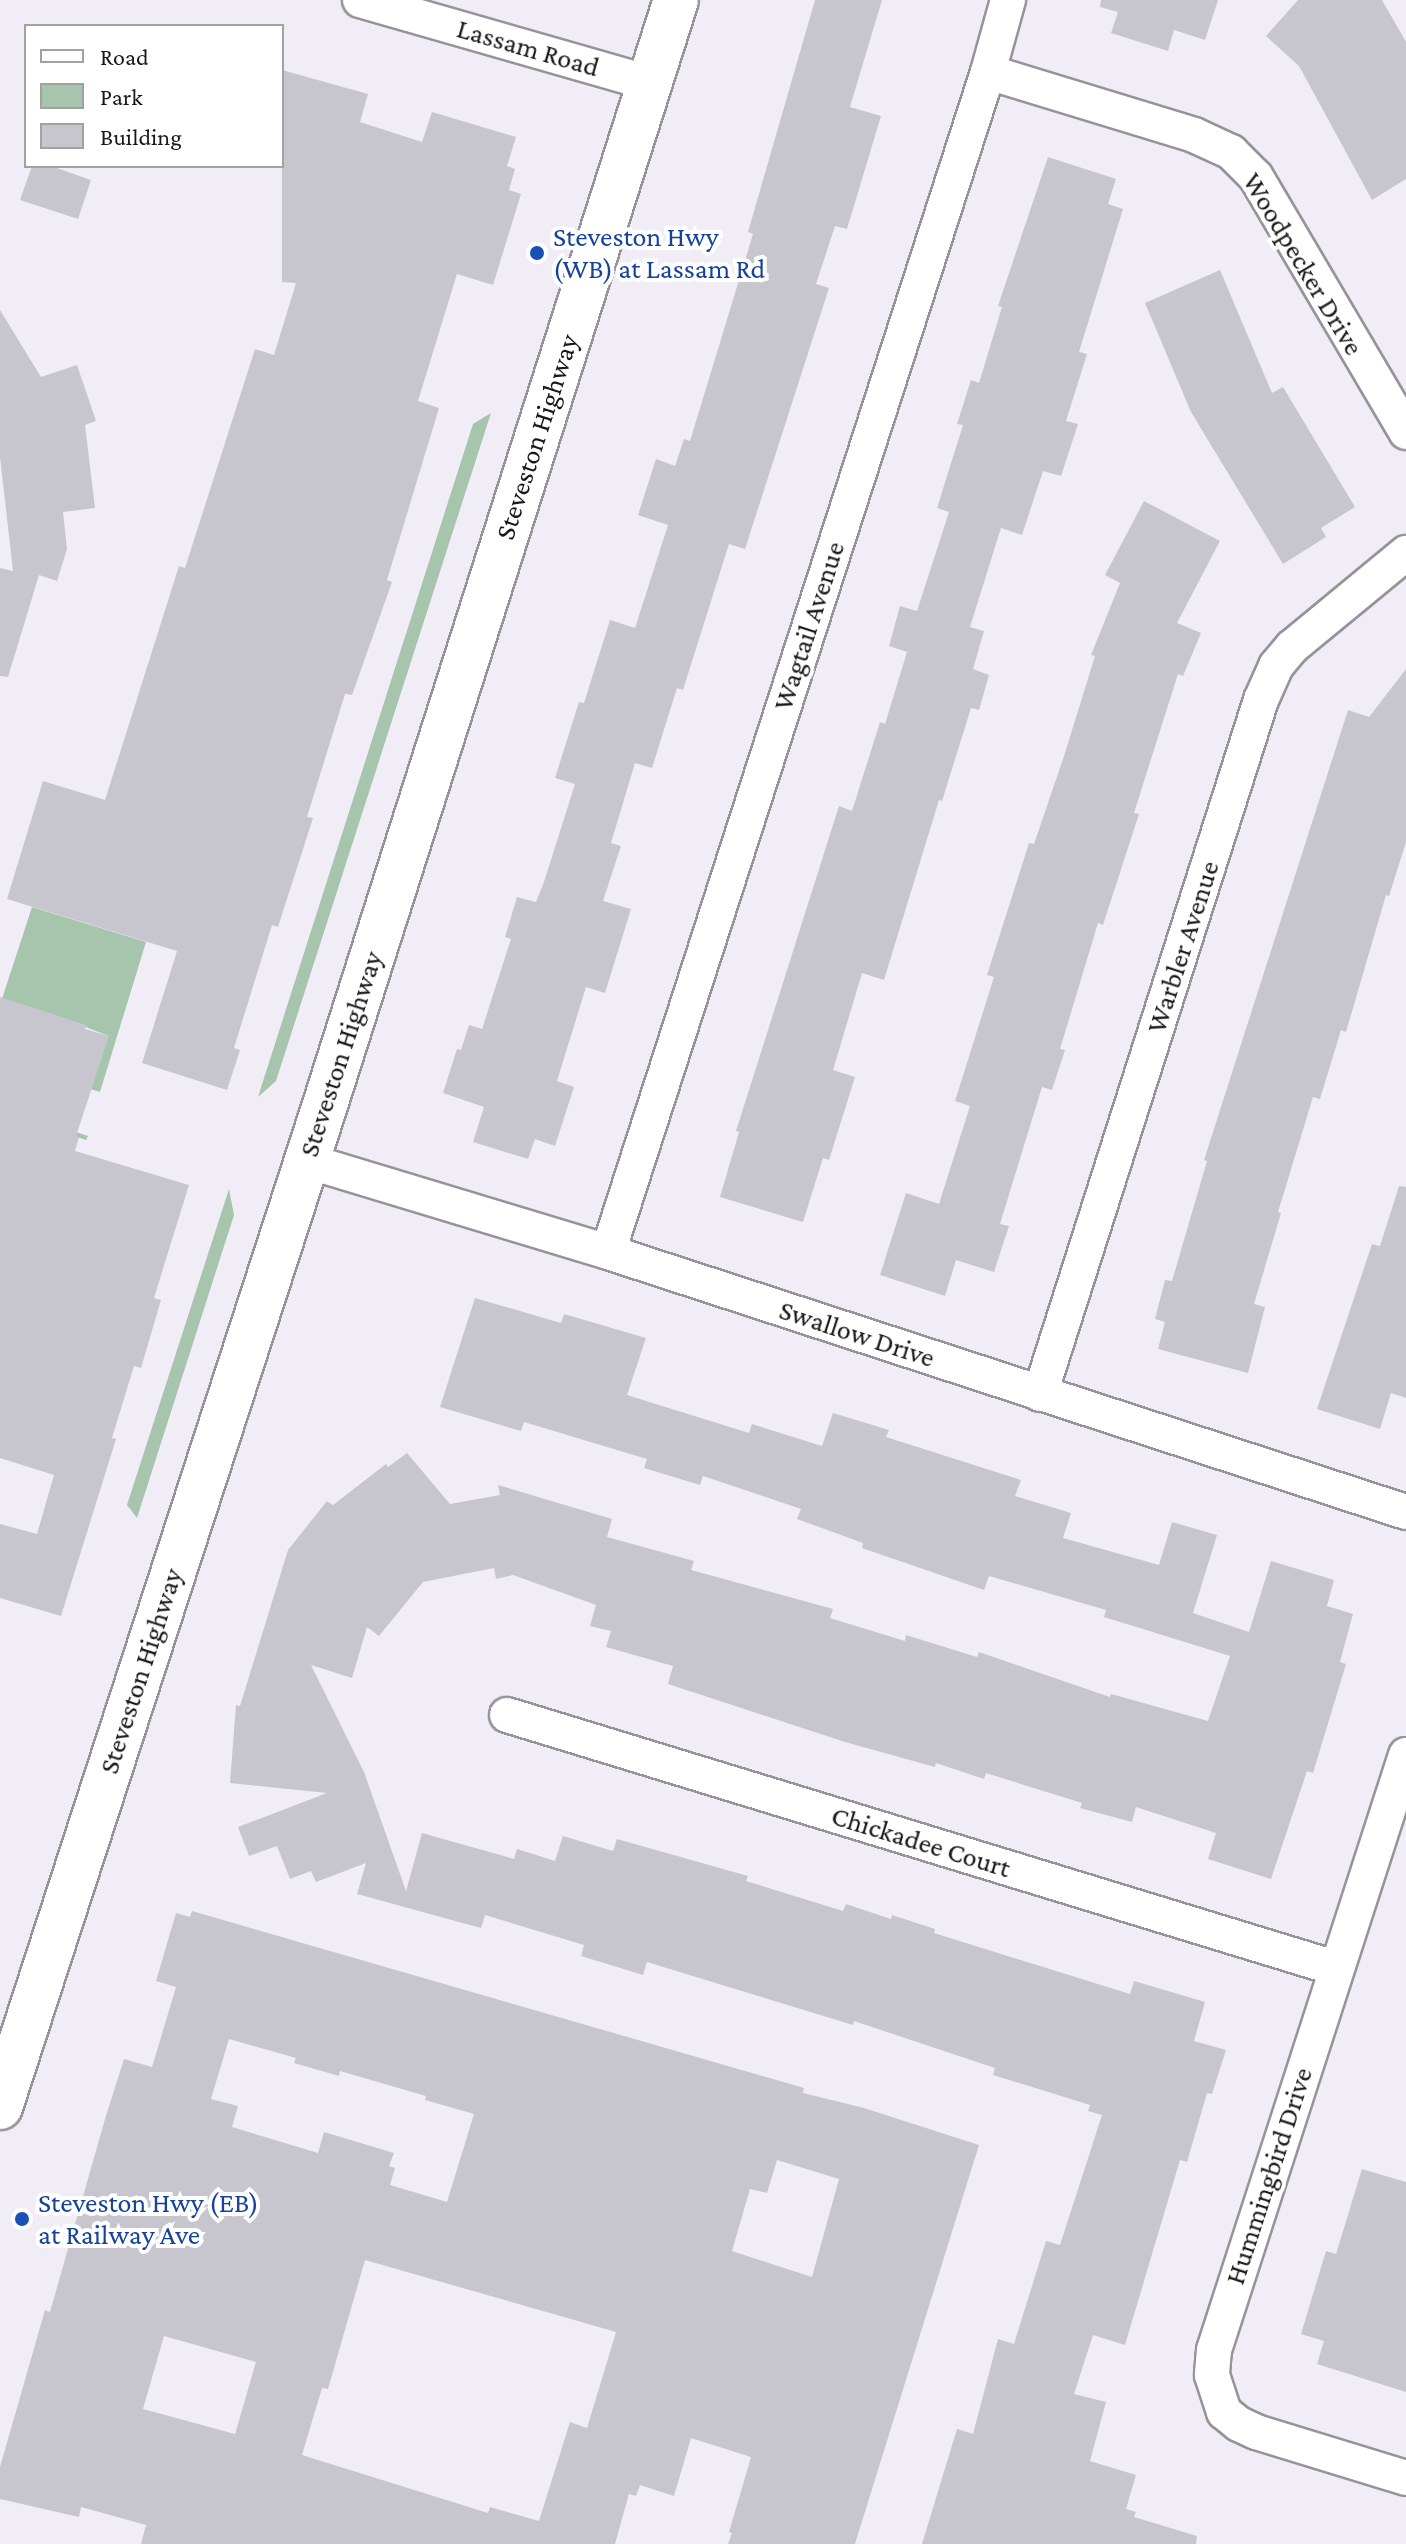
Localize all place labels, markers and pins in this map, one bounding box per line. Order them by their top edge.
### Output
place label: Steveston Hwy (WB) at Lassam Rd [553,220,765,286]
marker: Steveston Hwy (WB) at Lassam Rd [528,244,546,262]
place label: Steveston Hwy (EB) at Railway Ave [38,2186,259,2252]
marker: Steveston Hwy (EB) at Railway Ave [13,2210,31,2228]

